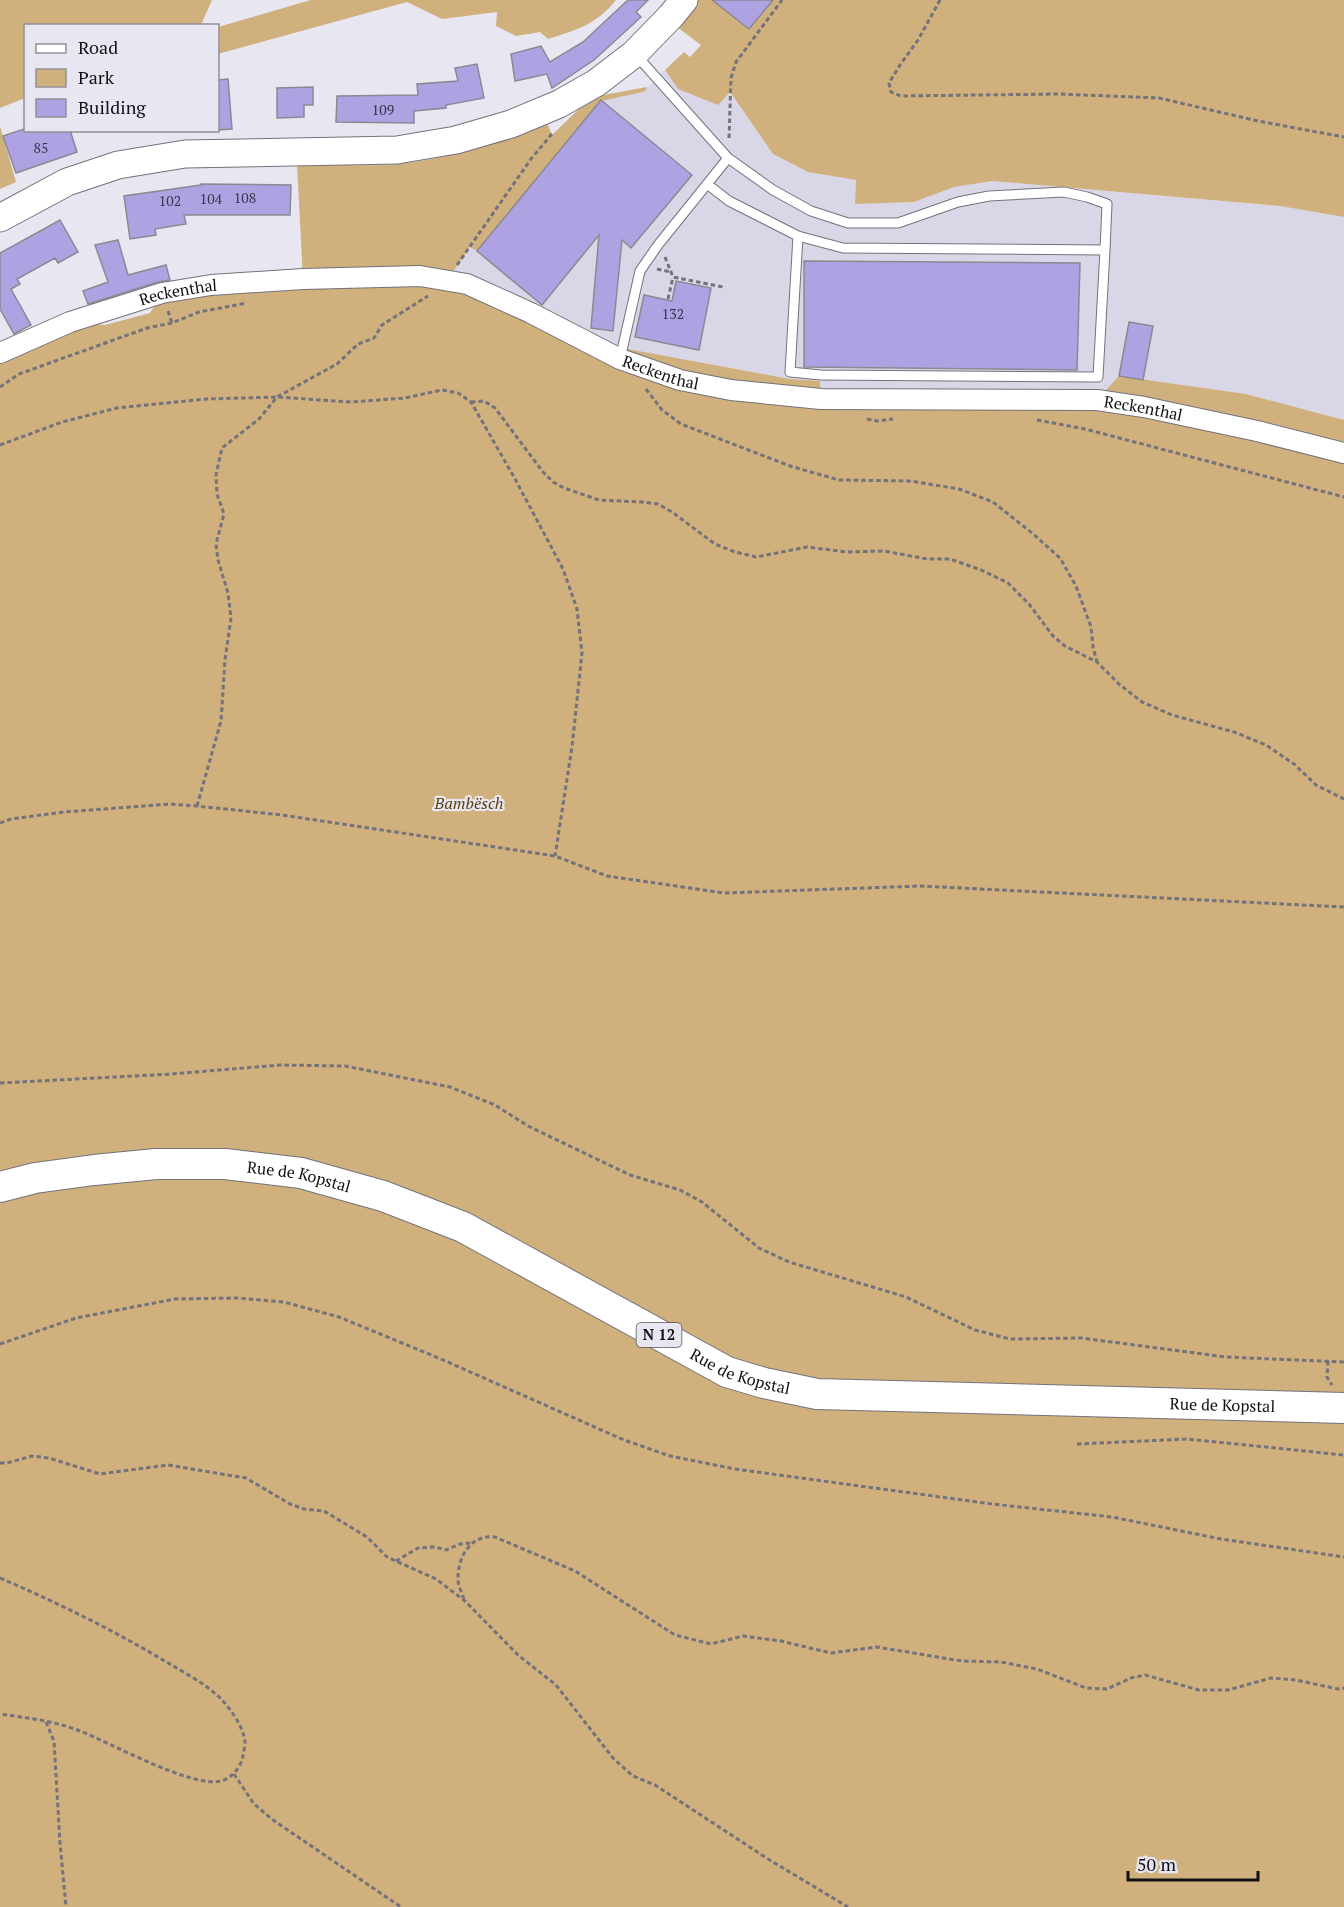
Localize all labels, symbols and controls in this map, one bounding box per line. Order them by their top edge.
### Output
legend [24,24,219,132]
text: Road [78,35,118,59]
text: Park [78,65,115,89]
text: Building [78,95,146,119]
house number: 109 [372,100,394,119]
house number: 85 [34,138,48,157]
house number: 108 [234,188,256,207]
house number: 104 [200,189,223,208]
house number: 102 [159,191,181,210]
street label: Reckenthal [136,274,218,311]
house number: 132 [662,304,684,323]
street label: Reckenthal [619,350,701,394]
street label: Reckenthal [1103,390,1185,426]
park label: Bambësch [434,792,503,814]
street label: Rue de Kopstal [246,1156,353,1197]
road number: N 12 [636,1323,682,1347]
street label: Rue de Kopstal [686,1343,792,1399]
street label: Rue de Kopstal [1169,1392,1276,1417]
scale bar [1128,1844,1258,1882]
text: 50 m [1137,1852,1177,1876]

